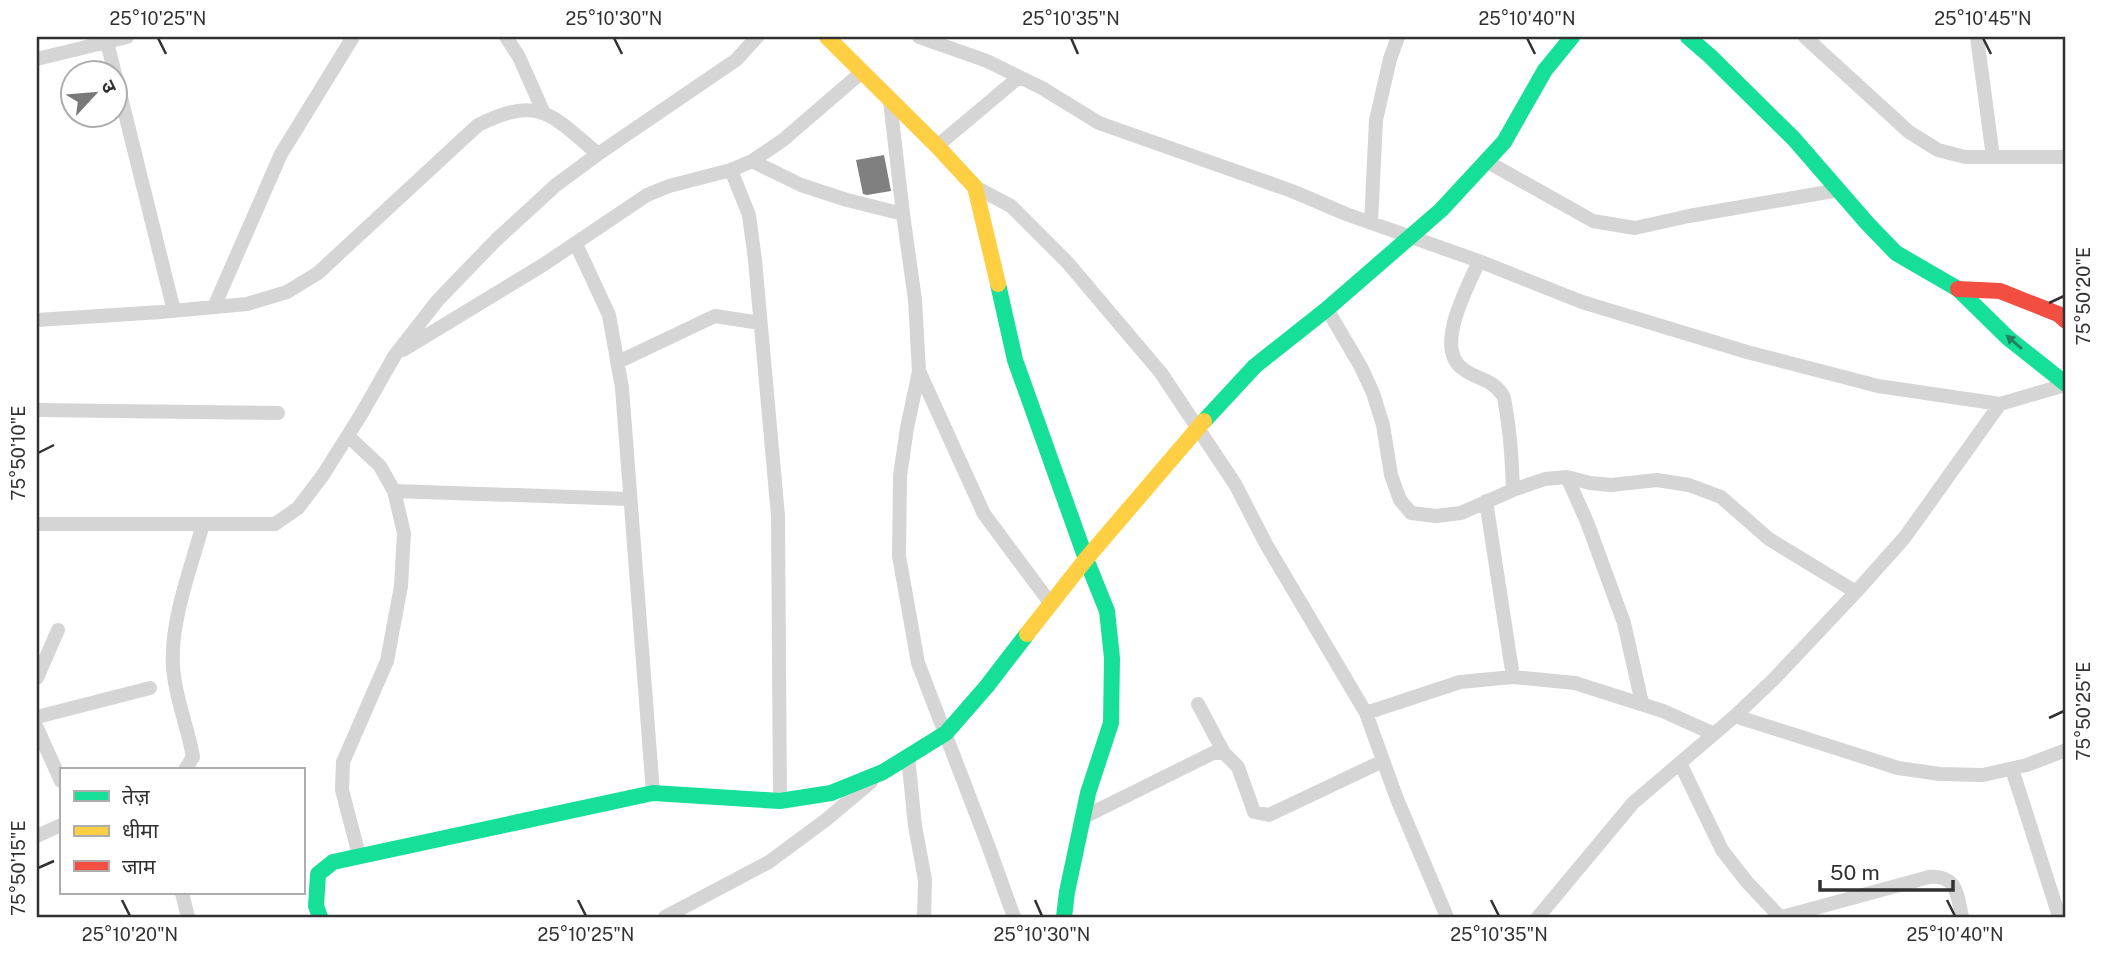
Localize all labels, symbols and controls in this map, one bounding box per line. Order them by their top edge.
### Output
text: 25°10'25"N [110,8,206,29]
text: 25°10'30"N [566,8,662,29]
text: 25°10'35"N [1022,8,1120,29]
text: 25°10'40"N [1479,8,1575,29]
text: 25°10'45"N [1934,8,2032,29]
north arrow [60,60,130,130]
text: उ [97,77,122,97]
text: 75°50'20"E [2073,247,2094,345]
one-way arrow [2005,335,2022,350]
text: 75°50'10"E [8,406,29,500]
text: 75°50'25"E [2073,662,2094,760]
legend [60,768,304,894]
text: तेज़ [122,784,150,809]
text: धीमा [122,818,159,843]
text: 75°50'15"E [8,820,29,916]
scale bar [1820,849,1952,893]
text: जाम [122,854,156,879]
text: 50 m [1830,860,1880,885]
text: 25°10'20"N [82,924,178,945]
text: 25°10'25"N [538,924,634,945]
text: 25°10'30"N [994,924,1090,945]
text: 25°10'35"N [1450,924,1548,945]
text: 25°10'40"N [1907,924,2003,945]

